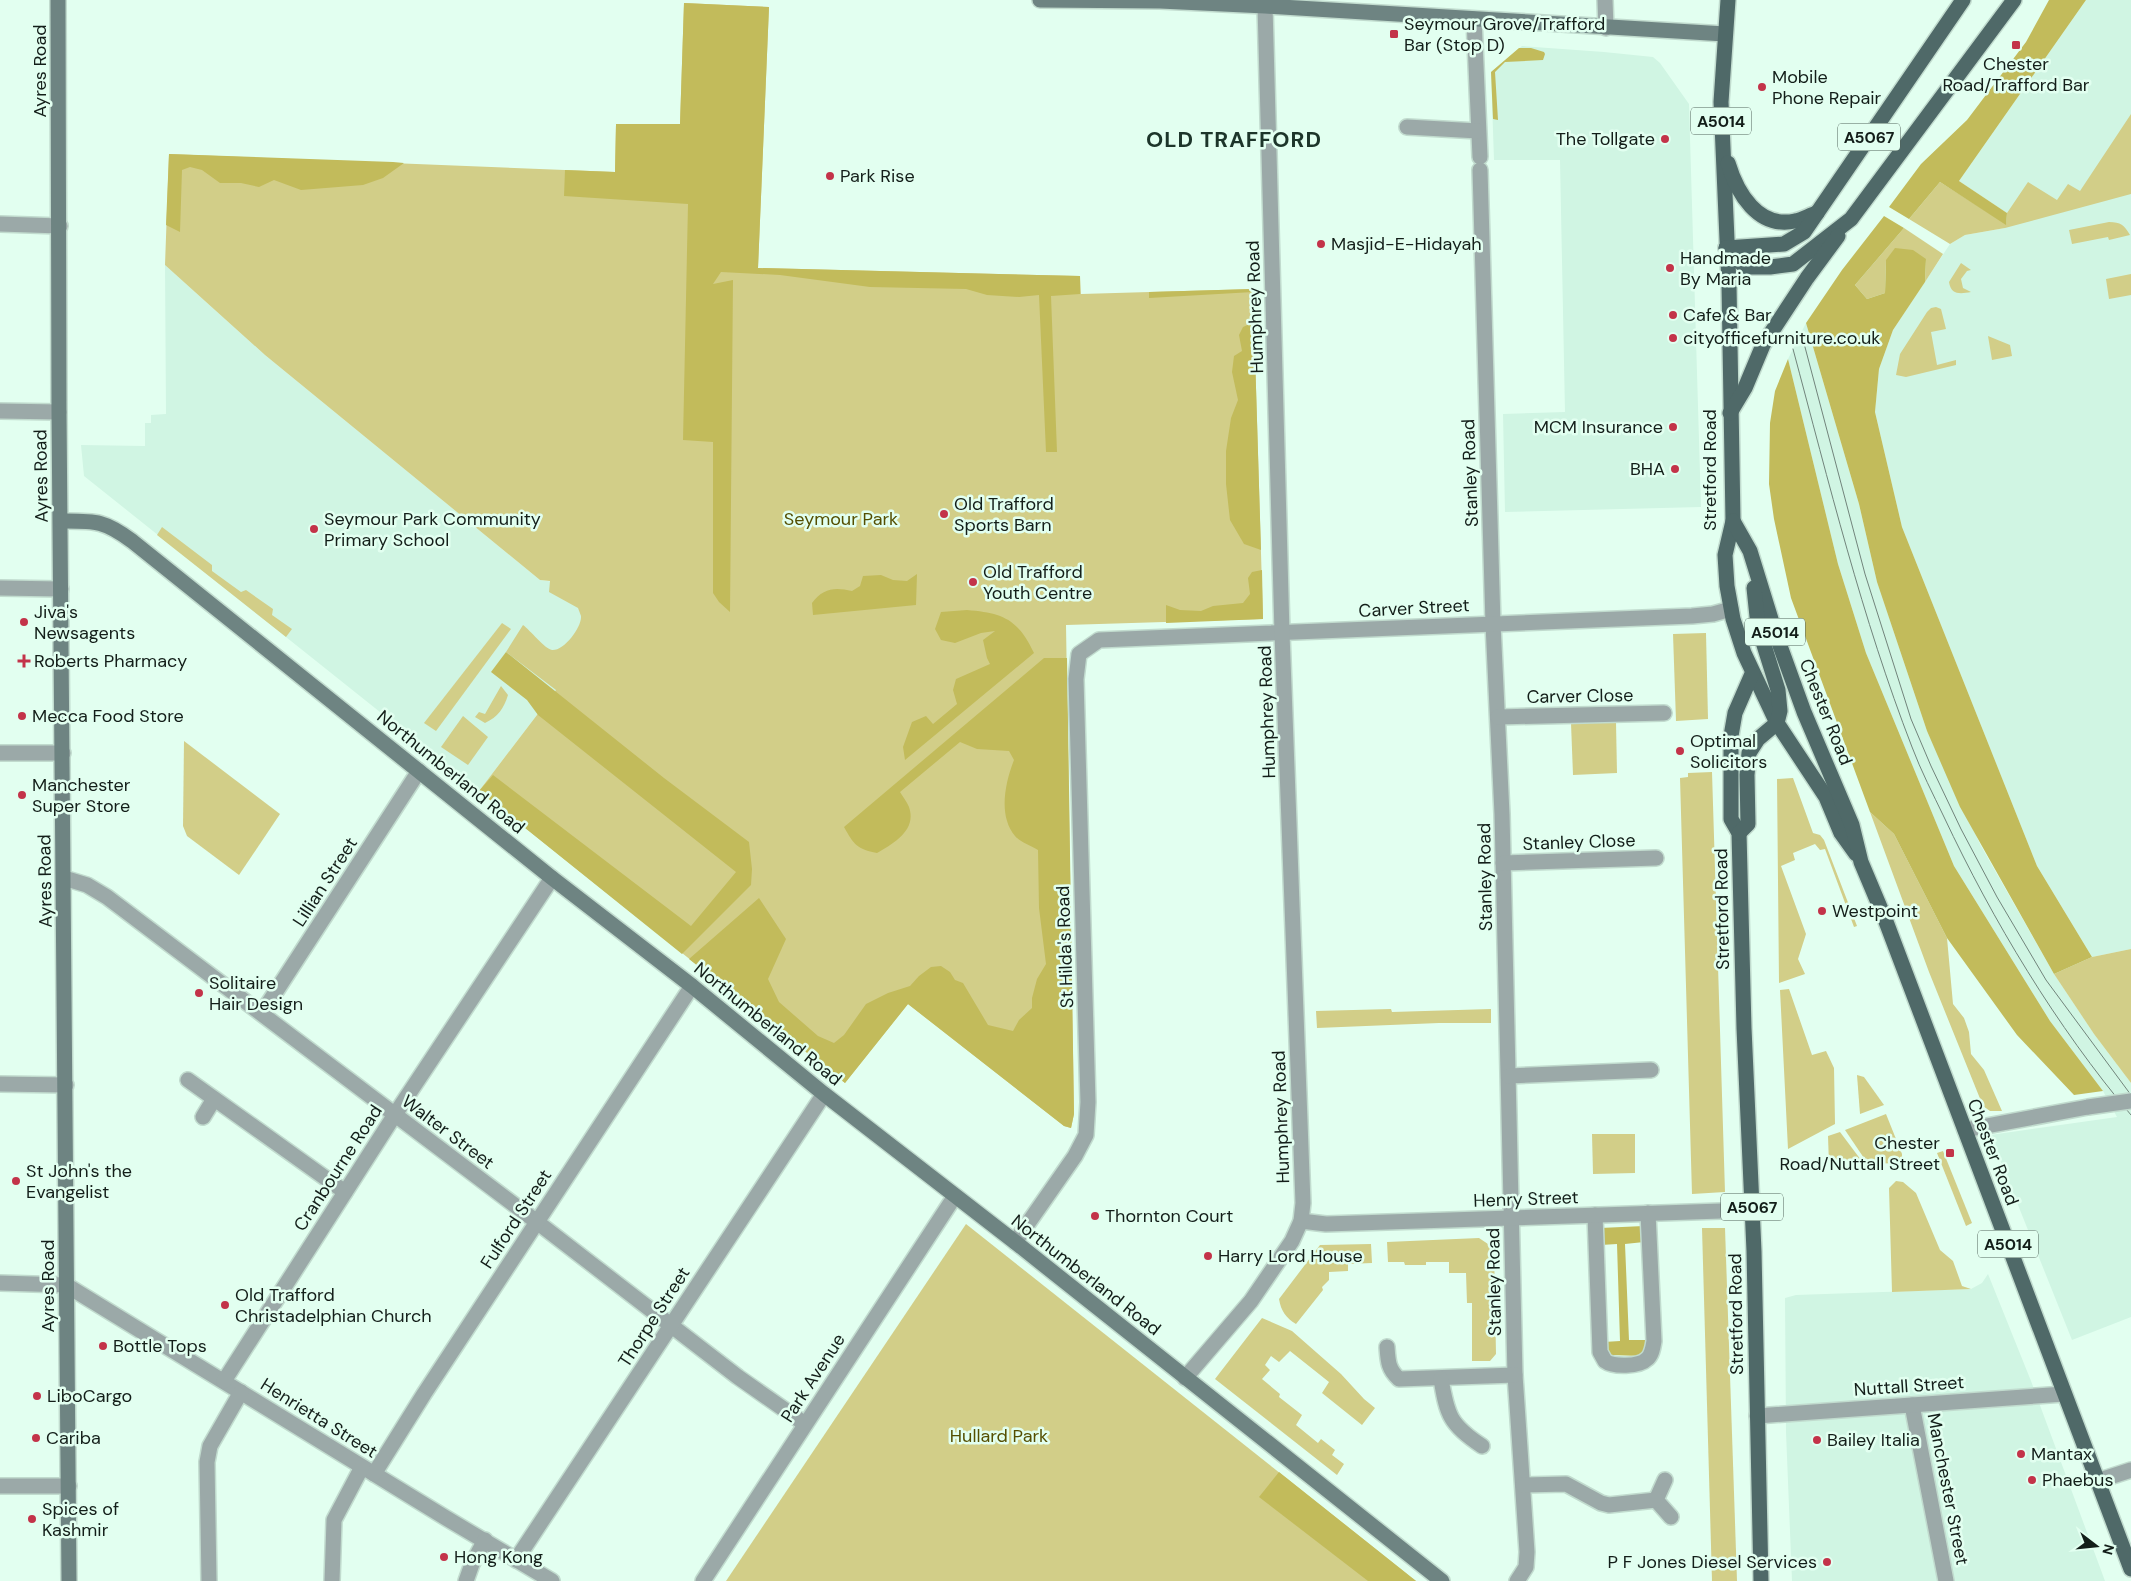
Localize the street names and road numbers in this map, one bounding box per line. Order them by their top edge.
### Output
street label: Ayres Road [28,24,52,118]
road number: A5014 [1691,108,1751,134]
road number: A5067 [1838,124,1900,150]
street label: Humphrey Road [1241,240,1269,374]
street label: Stretford Road [1698,409,1722,531]
street label: Stanley Road [1456,419,1484,527]
street label: Ayres Road [28,429,54,523]
street label: Carver Street [1358,593,1470,623]
road number: A5014 [1745,618,1805,646]
street label: Humphrey Road [1253,645,1281,779]
street label: Chester Road [1794,655,1858,769]
street label: Carver Close [1526,683,1634,709]
street label: Northumberland Road [372,705,530,839]
street label: Stanley Road [1472,823,1498,931]
street label: Stanley Close [1522,828,1636,856]
street label: Lillian Street [287,833,363,931]
street label: Ayres Road [32,834,58,928]
street label: Stretford Road [1709,848,1735,970]
street label: St Hilda's Road [1051,885,1079,1009]
street label: Northumberland Road [689,957,847,1091]
street label: Humphrey Road [1267,1050,1295,1184]
street label: Walter Street [397,1089,499,1175]
street label: Chester Road [1962,1095,2024,1209]
street label: Cranbourne Road [288,1100,388,1236]
street label: Fulford Street [475,1165,557,1273]
street label: Henry Street [1473,1185,1579,1213]
road number: A5067 [1721,1194,1783,1220]
street label: Northumberland Road [1006,1209,1166,1341]
street label: Stanley Road [1481,1228,1507,1336]
road number: A5014 [1978,1230,2038,1258]
street label: Ayres Road [36,1239,60,1333]
street label: Stretford Road [1723,1253,1749,1375]
street label: Thorpe Street [613,1262,695,1372]
street label: Park Avenue [775,1329,851,1427]
street label: Nuttall Street [1853,1370,1965,1402]
street label: Henrietta Street [256,1372,382,1464]
street label: Manchester Street [1922,1411,1974,1567]

